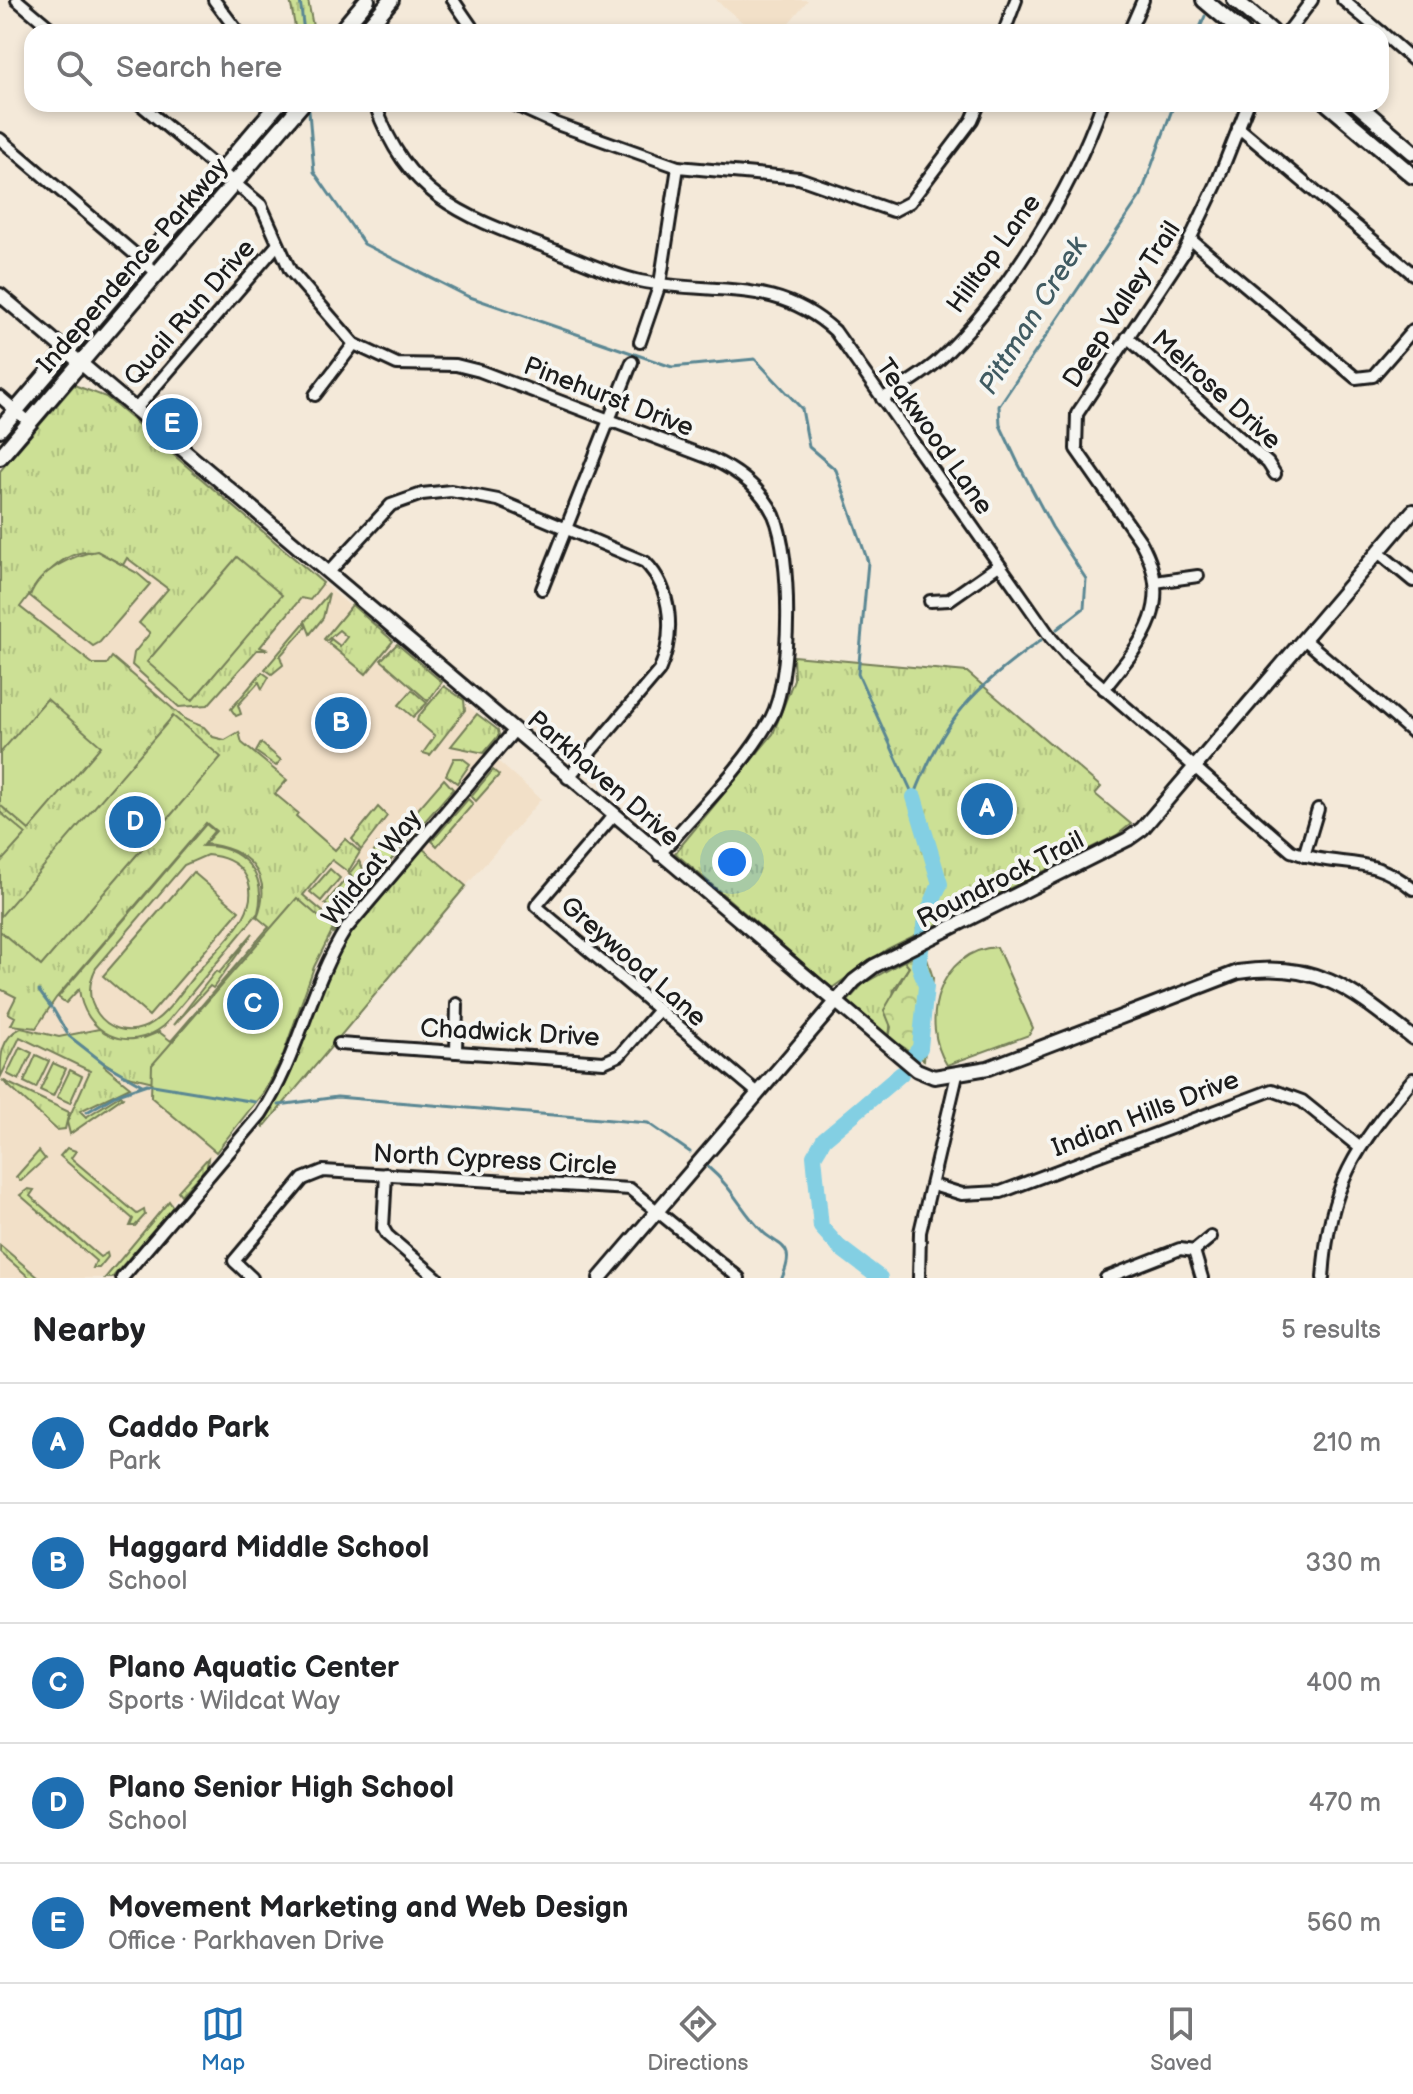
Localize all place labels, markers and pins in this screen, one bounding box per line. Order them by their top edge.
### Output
pin: E [146,394,198,454]
pin: B [315,693,367,753]
pin: A [961,779,1013,839]
pin: D [109,792,161,852]
pin: C [227,974,279,1034]

